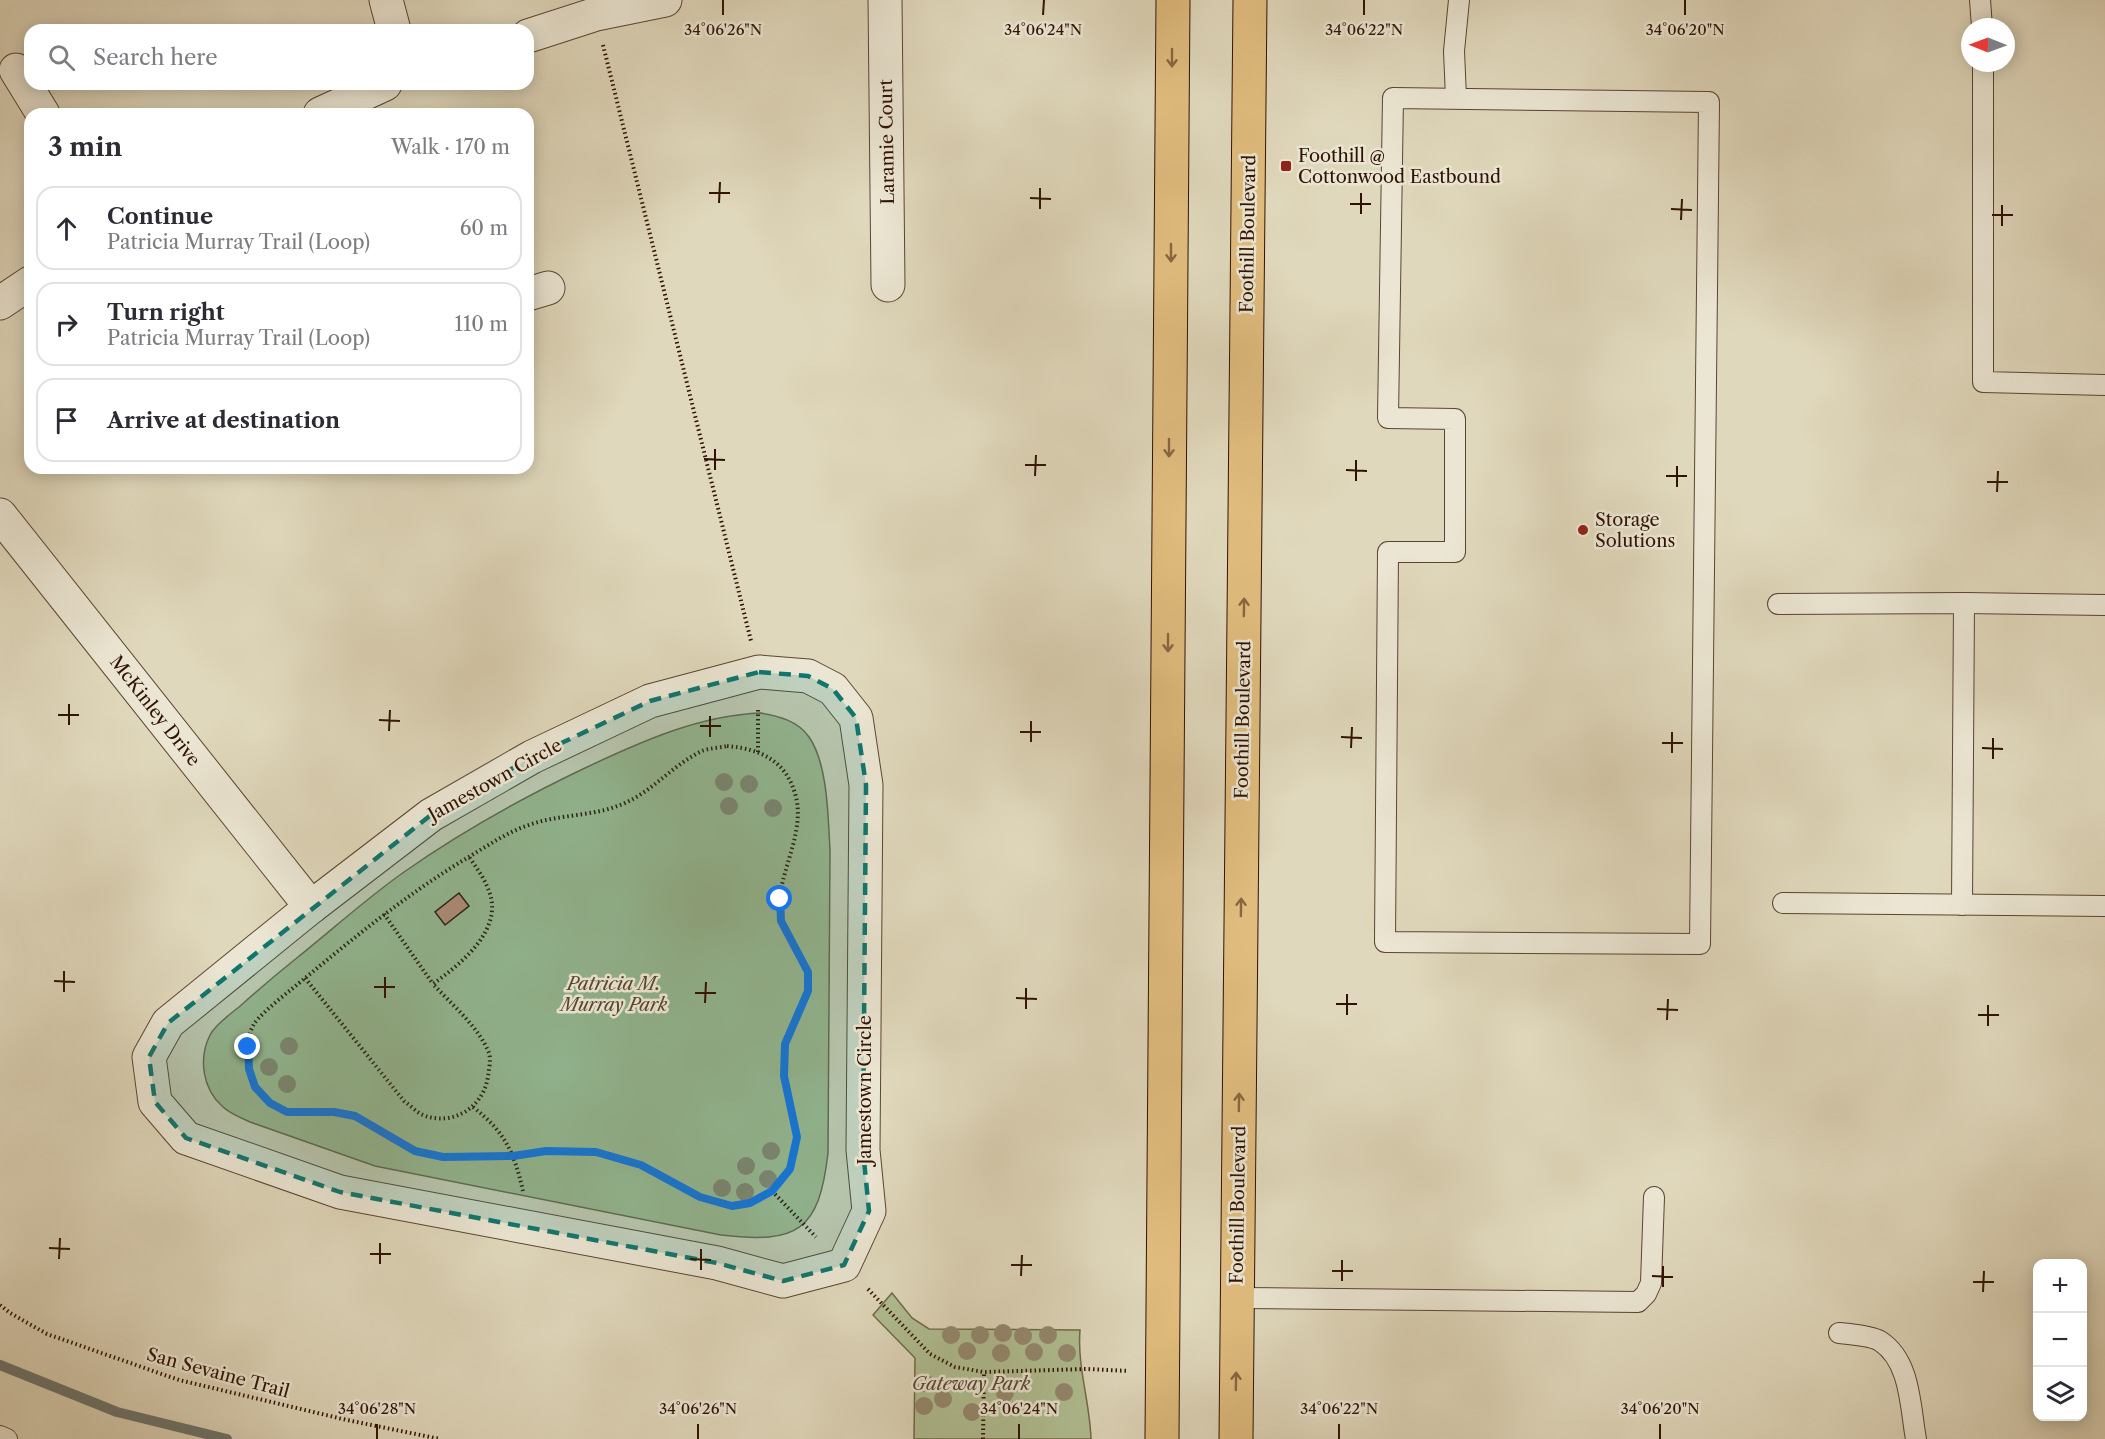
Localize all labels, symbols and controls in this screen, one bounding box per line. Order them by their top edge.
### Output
north arrow [1961,18,2015,72]
text: 34°06'26"N [684,20,762,39]
text: 34°06'24"N [1004,20,1082,39]
text: 34°06'22"N [1325,20,1403,39]
text: 34°06'20"N [1645,20,1725,39]
search box [24,24,534,90]
icon: search [45,41,78,74]
text: Search here [93,44,218,71]
one-way arrow [1166,48,1178,68]
street label: Laramie Court [875,79,899,205]
text: 3 min [48,131,122,163]
text: Walk · 170 m [391,135,510,159]
place label: Foothill @ Cottonwood Eastbound [1298,145,1501,188]
street label: Foothill Boulevard [1236,155,1260,313]
marker: Foothill @ Cottonwood Eastbound [1279,159,1293,173]
text: Continue [107,203,213,230]
icon: ahead [50,212,83,245]
text: 60 m [460,216,508,240]
text: Patricia Murray Trail (Loop) [107,230,370,254]
one-way arrow [1165,243,1177,263]
text: Turn right [107,299,225,326]
icon: right [50,308,83,341]
text: 110 m [455,312,508,336]
text: Patricia Murray Trail (Loop) [107,326,370,350]
icon: arrive [50,404,83,437]
text: Arrive at destination [107,407,340,434]
one-way arrow [1163,438,1175,458]
place label: Storage Solutions [1595,509,1675,552]
marker: Storage Solutions [1576,523,1590,537]
one-way arrow [1238,597,1250,617]
one-way arrow [1162,633,1174,653]
street label: Foothill Boulevard [1231,641,1255,799]
street label: McKinley Drive [105,651,205,771]
street label: Jamestown Circle [422,734,566,827]
route start [766,885,792,911]
one-way arrow [1235,897,1247,917]
park label: Patricia M. Murray Park [559,973,668,1016]
street label: Jamestown Circle [854,1015,876,1168]
route end [234,1033,260,1059]
one-way arrow [1233,1092,1245,1112]
street label: Foothill Boulevard [1226,1126,1250,1284]
map controls [2033,1259,2087,1421]
button: + [2033,1259,2087,1313]
button: − [2033,1313,2087,1367]
street label: San Sevaine Trail [144,1343,292,1403]
button: layers [2033,1367,2087,1421]
one-way arrow [1230,1371,1242,1391]
park label: Gateway Park [912,1373,1031,1395]
text: 34°06'28"N [338,1399,416,1418]
text: 34°06'26"N [659,1399,737,1418]
text: 34°06'24"N [980,1399,1058,1418]
text: 34°06'22"N [1300,1399,1378,1418]
text: 34°06'20"N [1620,1399,1700,1418]

